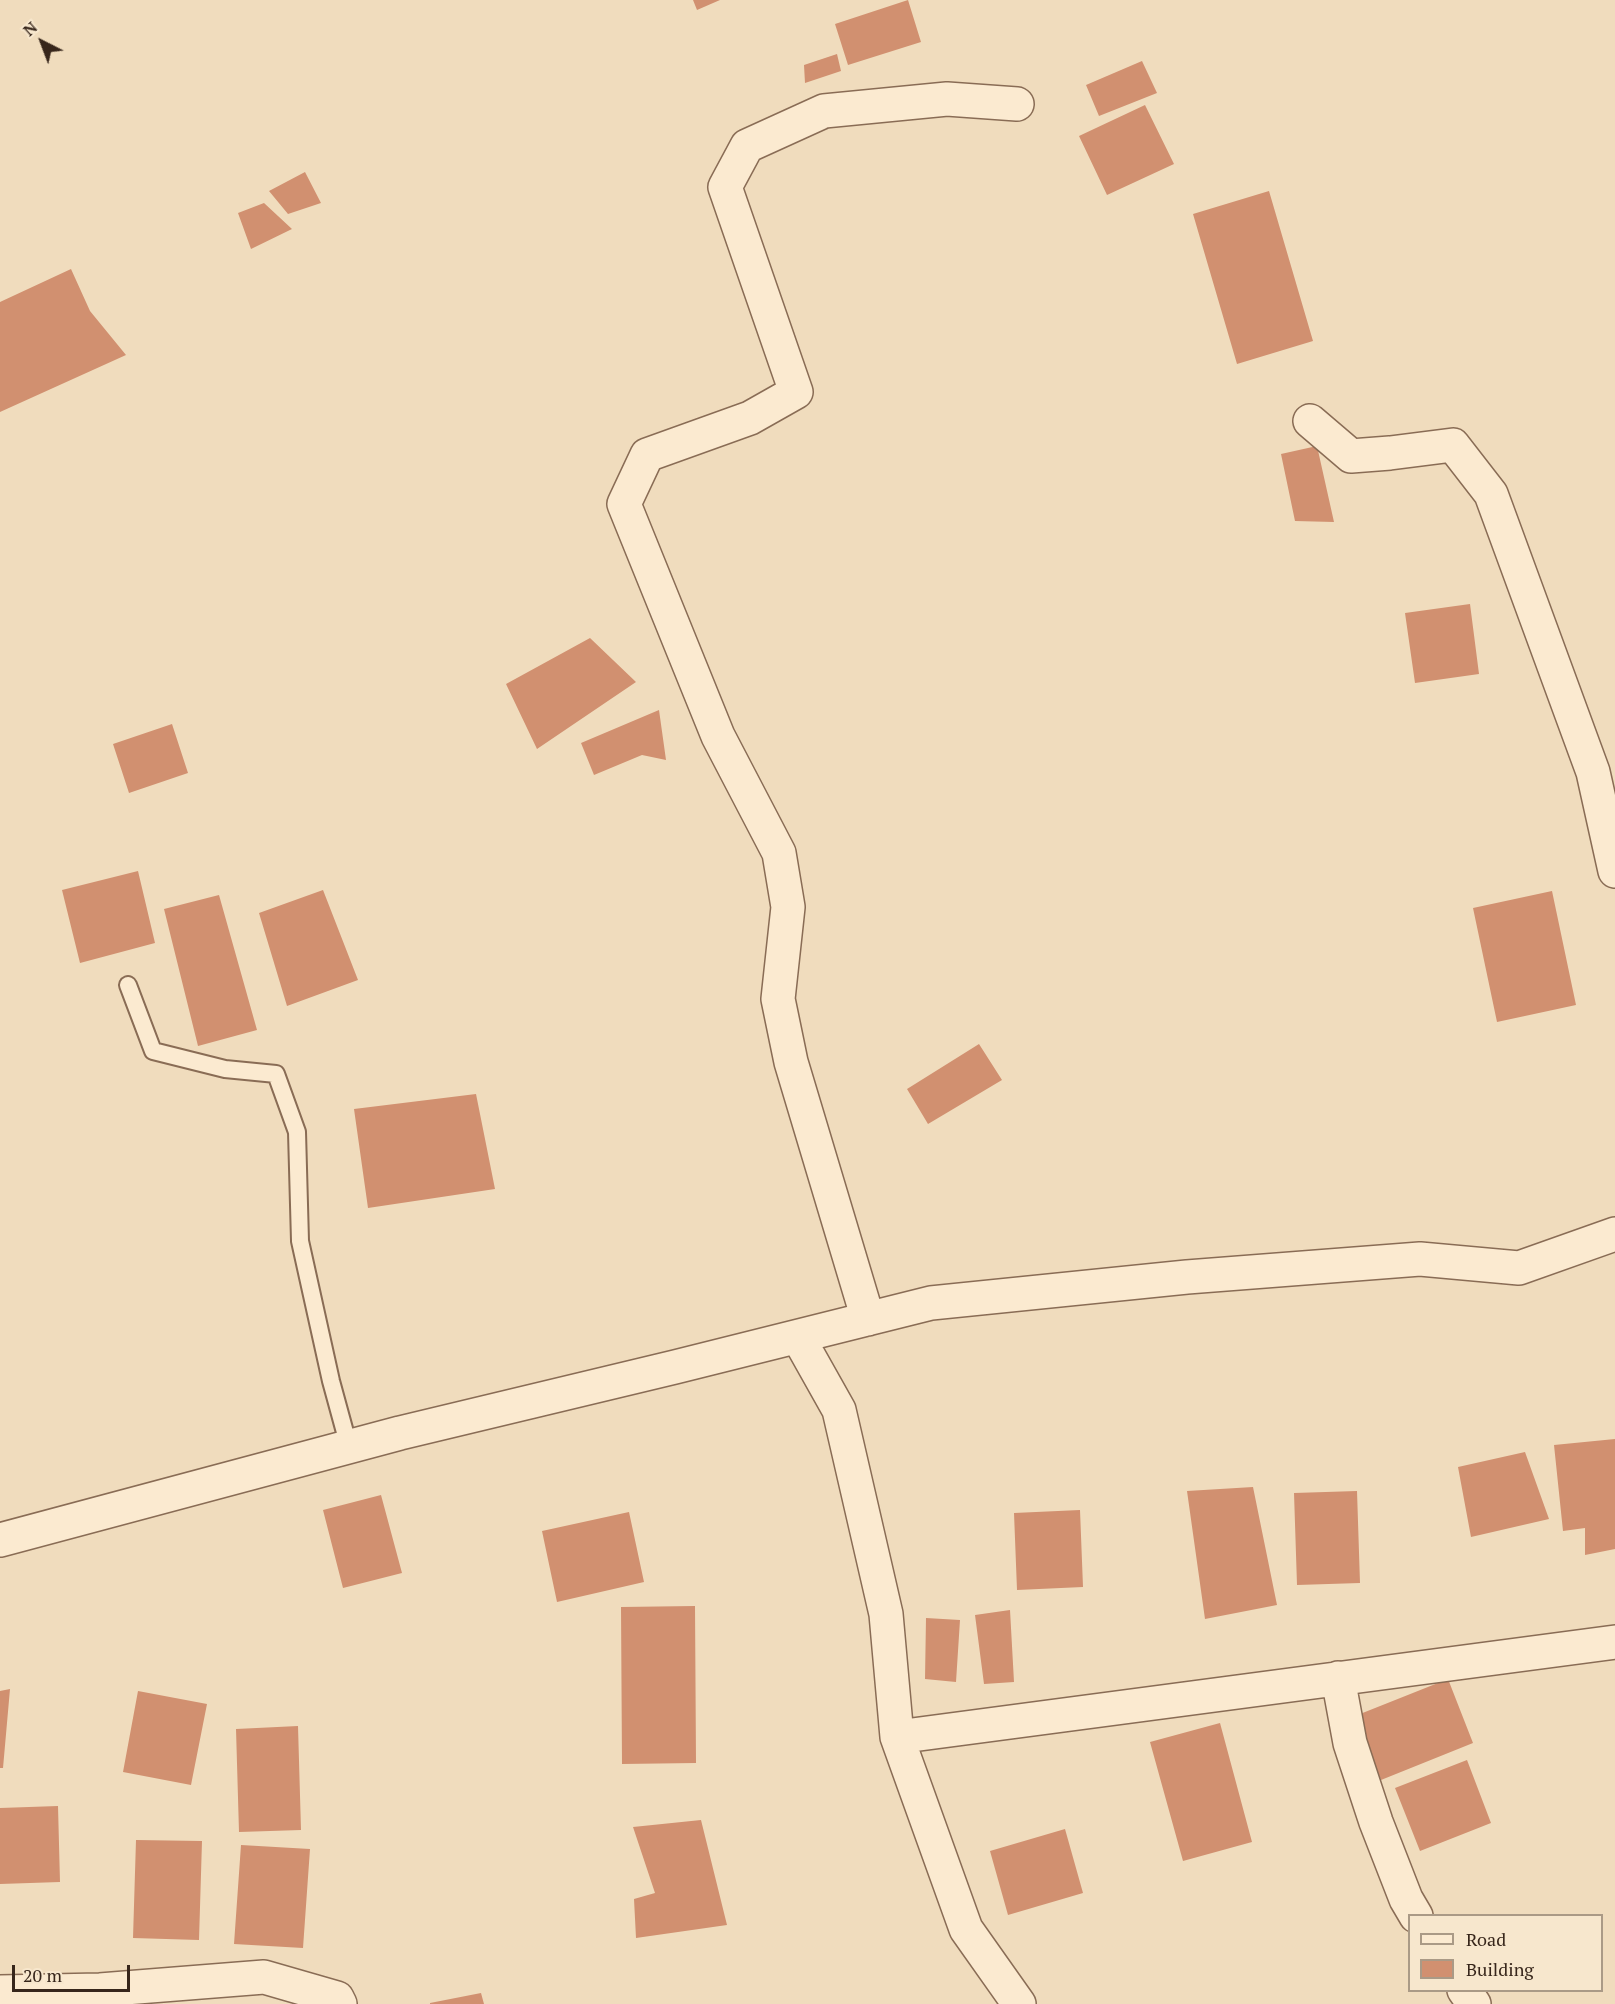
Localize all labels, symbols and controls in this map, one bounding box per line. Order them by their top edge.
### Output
north arrow [12,12,72,72]
text: N [18,16,42,41]
legend [1408,1914,1603,1992]
text: Road [1466,1927,1506,1951]
scale bar [15,1953,134,1991]
text: Building [1466,1957,1534,1981]
text: 20 m [23,1963,62,1987]

